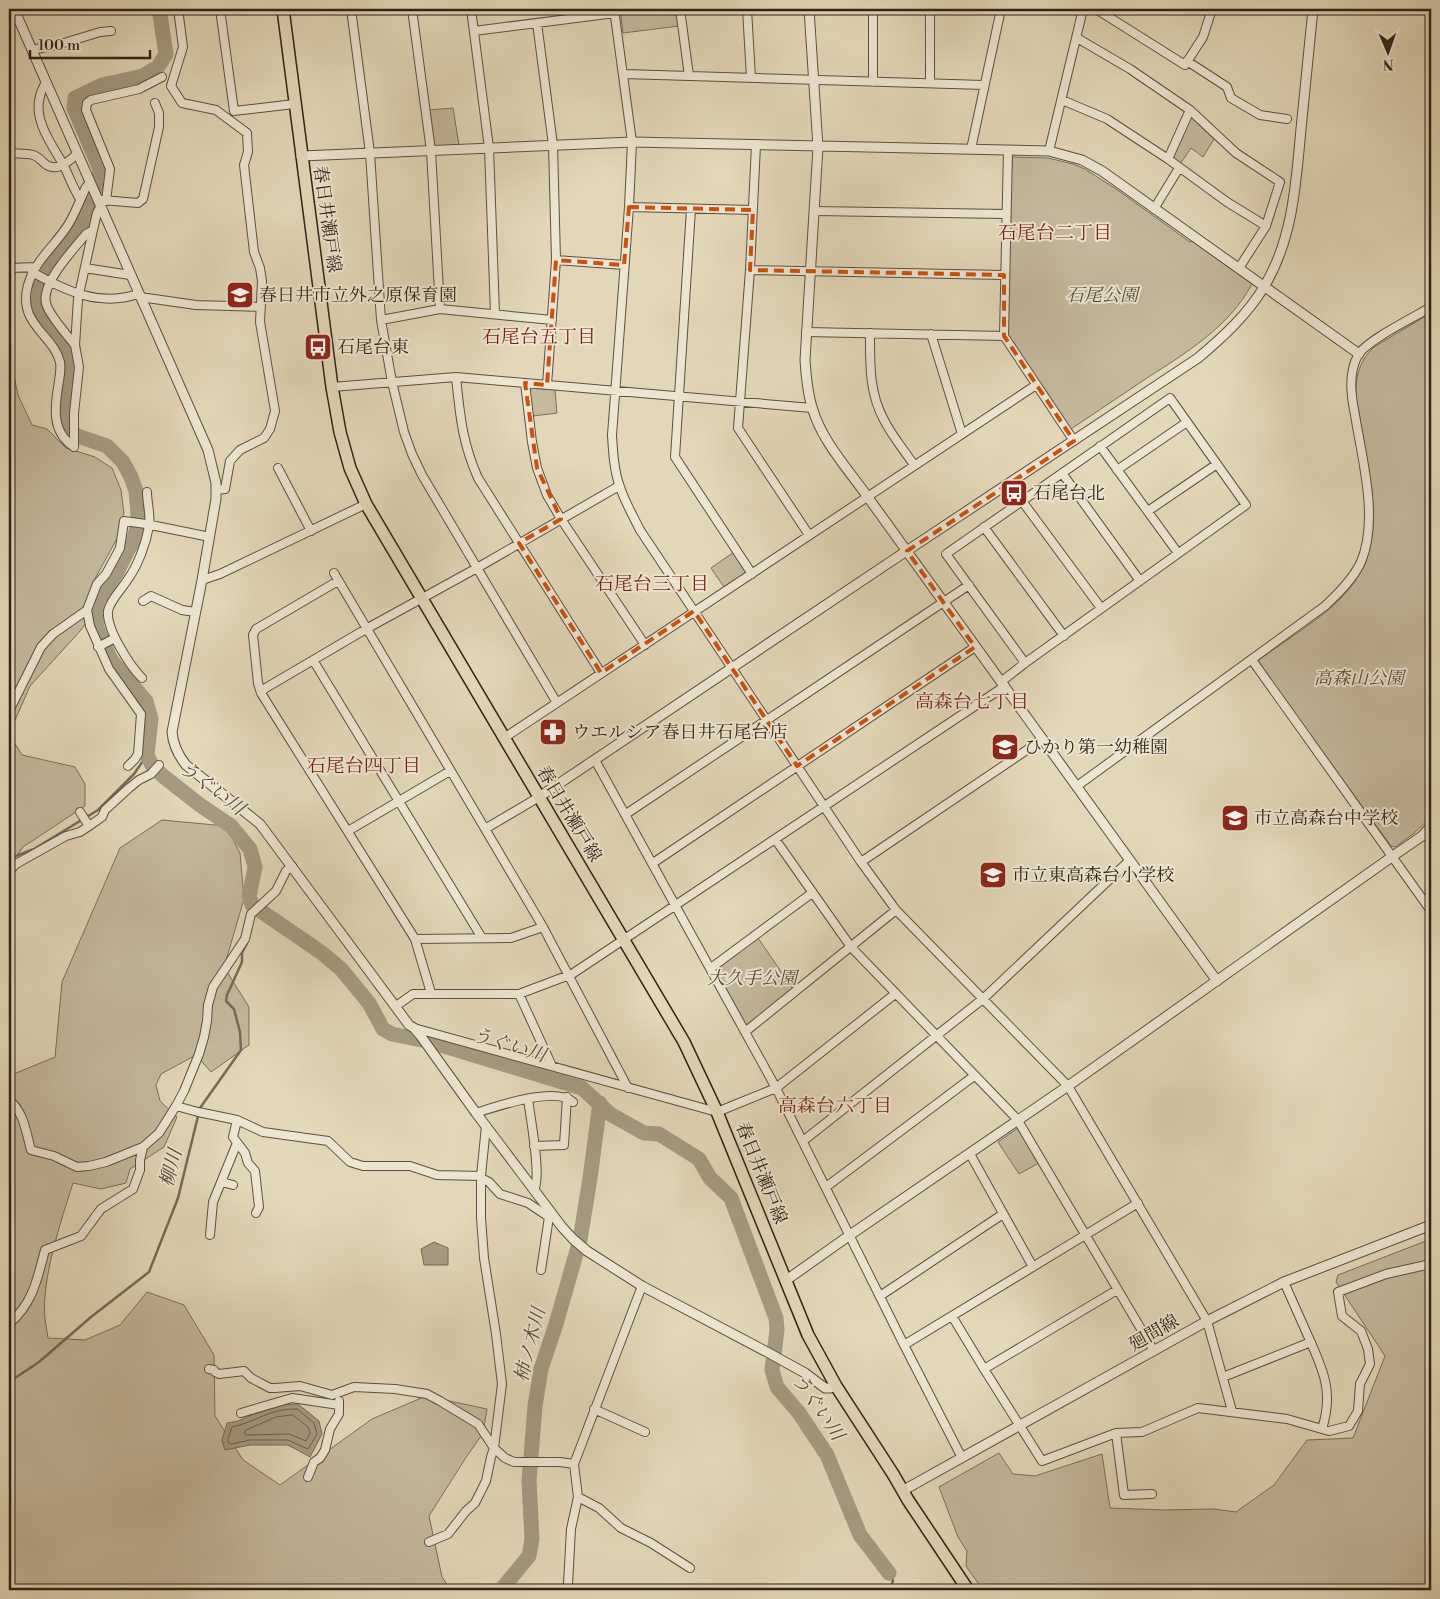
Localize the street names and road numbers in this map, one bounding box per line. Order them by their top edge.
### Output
street label: 春日井瀬戸線 [308,164,346,274]
street label: 春日井瀬戸線 [531,762,607,866]
street label: 春日井瀬戸線 [730,1119,792,1227]
street label: 廻間線 [1125,1310,1183,1356]

